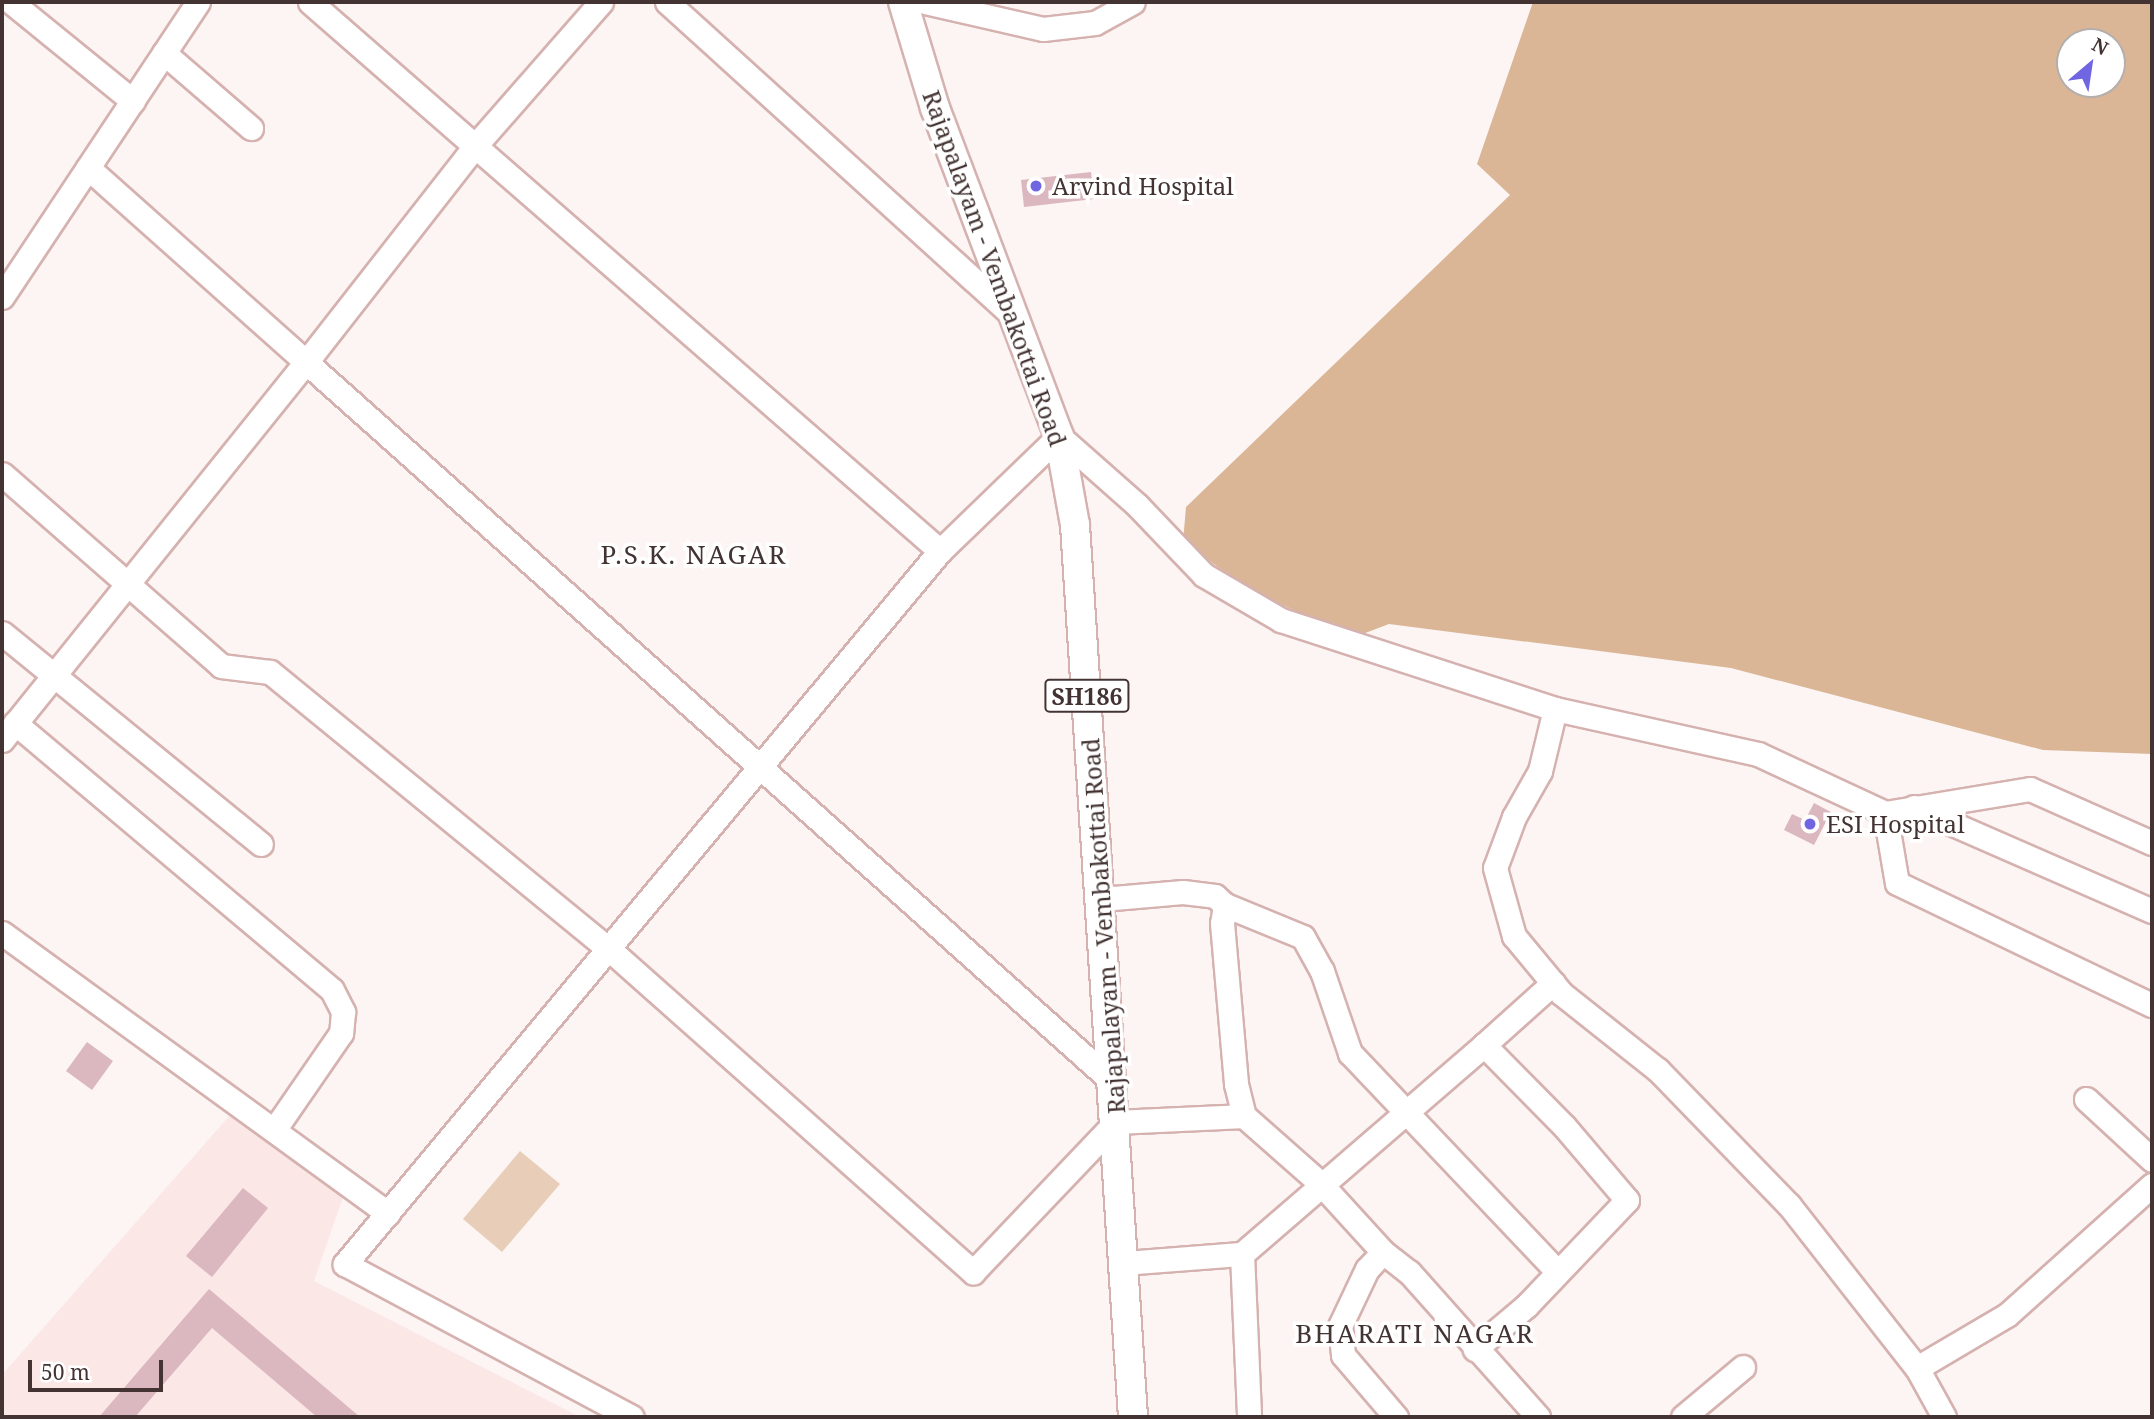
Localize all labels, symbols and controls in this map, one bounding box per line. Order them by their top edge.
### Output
north arrow [2056,28,2126,98]
text: N [2087,31,2113,61]
street label: Rajapalayam - Vembakottai Road [917,86,1073,450]
place label: Arvind Hospital [1052,172,1234,200]
marker: Arvind Hospital [1026,176,1046,196]
district label: P.S.K. NAGAR [602,539,786,571]
road number: SH186 [1043,676,1131,716]
street label: Rajapalayam - Vembakottai Road [1076,737,1130,1115]
place label: ESI Hospital [1826,810,1965,838]
marker: ESI Hospital [1800,814,1820,834]
district label: BHARATI NAGAR [1297,1318,1533,1350]
scale bar [32,1346,166,1390]
text: 50 m [41,1358,90,1386]

